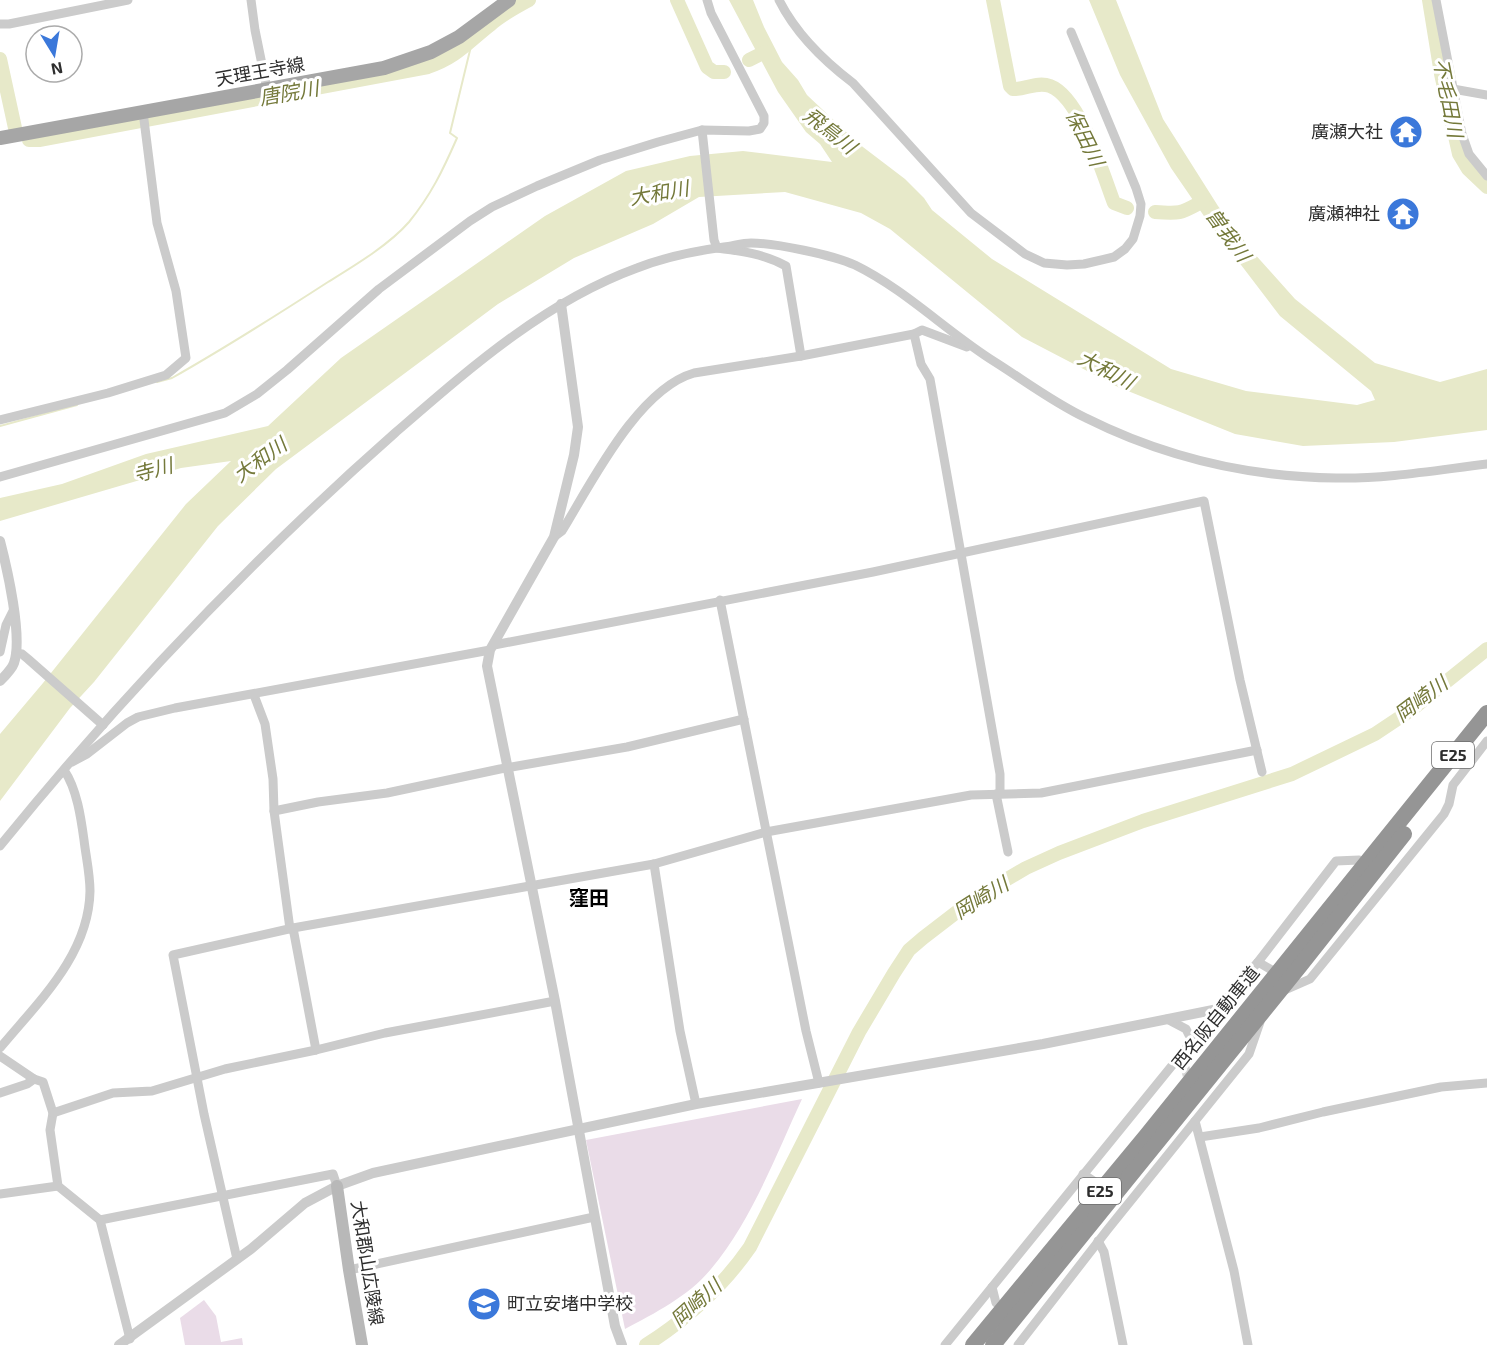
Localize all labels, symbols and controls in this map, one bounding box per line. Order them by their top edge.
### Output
north arrow [24,24,84,84]
street label: 天理王寺線 [214,52,306,90]
water label: 不毛田川 [1430,56,1469,141]
text: N [49,59,64,80]
water label: 唐院川 [257,75,322,109]
water label: 飛鳥川 [800,102,863,159]
water label: 保田川 [1062,105,1111,172]
temple icon: 廣瀬大社 [1388,114,1424,150]
place label: 廣瀬大社 [1311,120,1383,142]
water label: 大和川 [627,175,692,209]
temple icon: 廣瀬神社 [1385,196,1421,232]
place label: 廣瀬神社 [1308,202,1380,224]
water label: 曽我川 [1201,203,1257,267]
water label: 大和川 [1074,345,1140,394]
water label: 大和川 [228,431,292,487]
water label: 寺川 [130,452,177,486]
water label: 岡崎川 [1389,669,1453,726]
road number: E25 [1432,742,1474,768]
water label: 岡崎川 [949,870,1014,923]
district label: 窪田 [569,885,609,909]
street label: 西名阪自動車道 [1167,961,1263,1073]
road number: E25 [1079,1178,1121,1204]
street label: 大和郡山広陵線 [347,1199,389,1327]
water label: 岡崎川 [665,1272,727,1331]
school or university icon: 町立安堵中学校 [466,1286,502,1322]
place label: 町立安堵中学校 [507,1292,633,1314]

